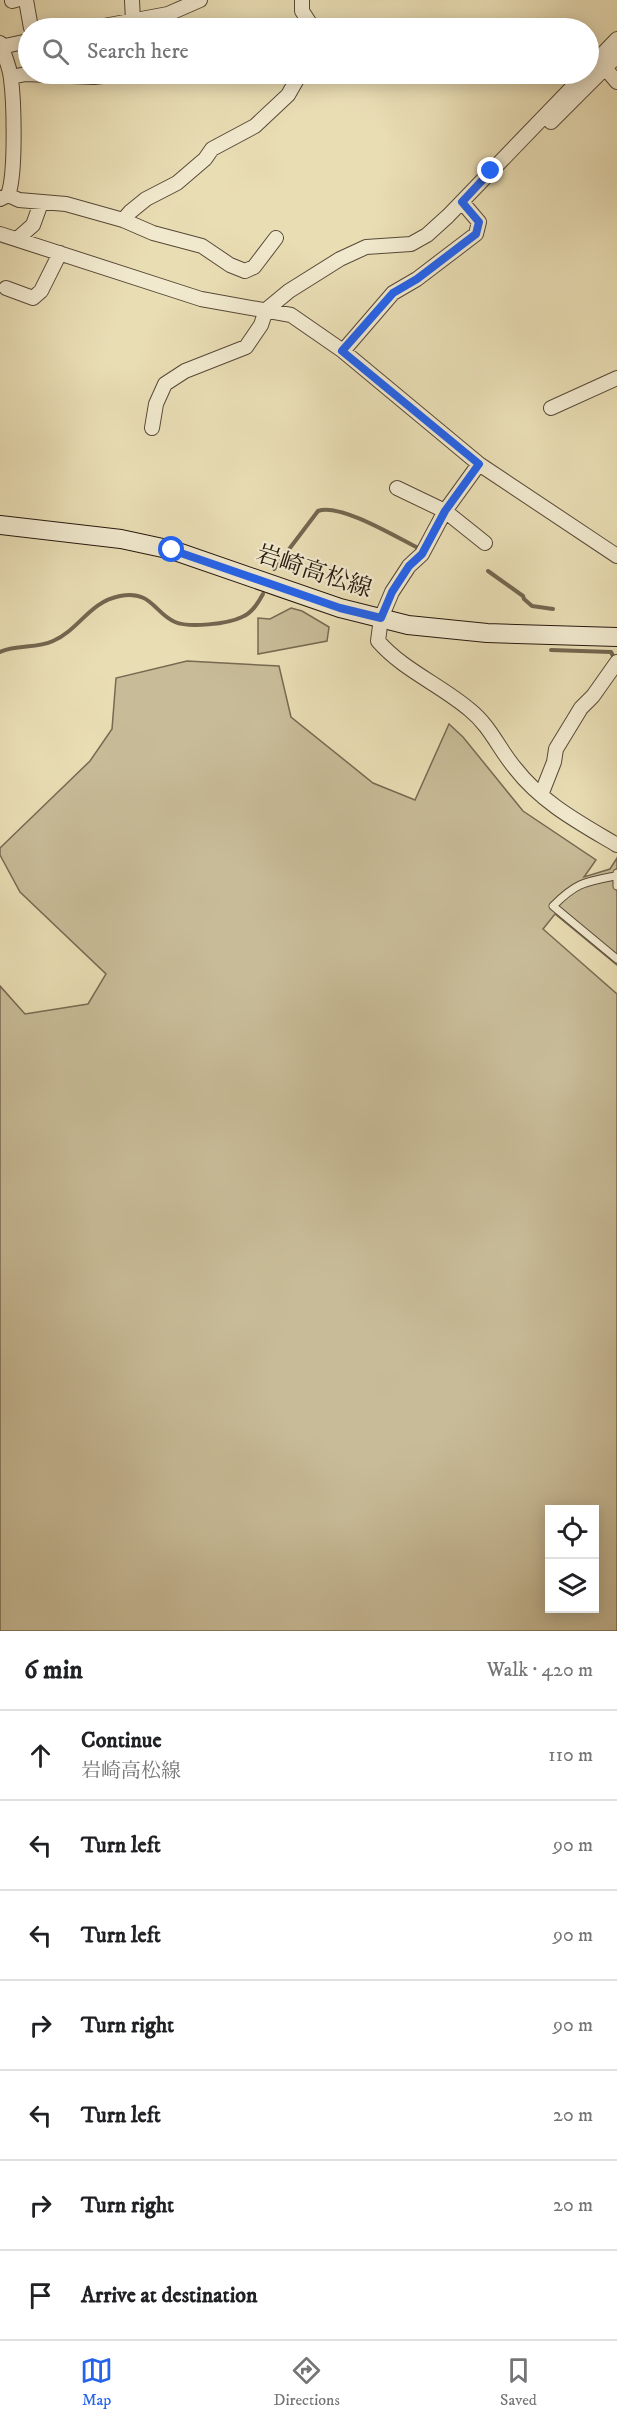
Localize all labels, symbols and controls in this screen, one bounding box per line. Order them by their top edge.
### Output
search box [18,18,599,84]
icon: search [39,35,72,68]
text: Search here [87,38,189,65]
route end [477,157,503,183]
route start [158,536,184,562]
street label: 岩崎高松線 [252,539,376,605]
map controls [545,1505,599,1613]
button: locate [545,1505,599,1559]
button: layers [545,1559,599,1613]
text: 6 min [24,1654,83,1687]
text: Walk · 420 m [487,1658,593,1683]
text: Continue [81,1727,162,1754]
icon: ahead [24,1739,57,1772]
text: 110 m [548,1743,593,1768]
text: 岩崎高松線 [81,1759,181,1784]
icon: left [24,1829,57,1862]
text: Turn left [81,1832,161,1859]
text: 90 m [553,1833,593,1858]
icon: left [24,1919,57,1952]
text: Turn left [81,1922,161,1949]
text: 90 m [553,1923,593,1948]
icon: right [24,2009,57,2042]
text: Turn right [81,2012,174,2039]
text: 90 m [553,2013,593,2038]
icon: left [24,2099,57,2132]
text: Turn left [81,2102,161,2129]
text: 20 m [553,2103,593,2128]
icon: right [24,2189,57,2222]
text: Turn right [81,2192,174,2219]
text: 20 m [553,2193,593,2218]
icon: arrive [24,2279,57,2312]
text: Arrive at destination [81,2282,258,2309]
tab: Map [80,2354,113,2410]
tab: Directions [273,2354,340,2410]
tab: Saved [500,2354,537,2410]

